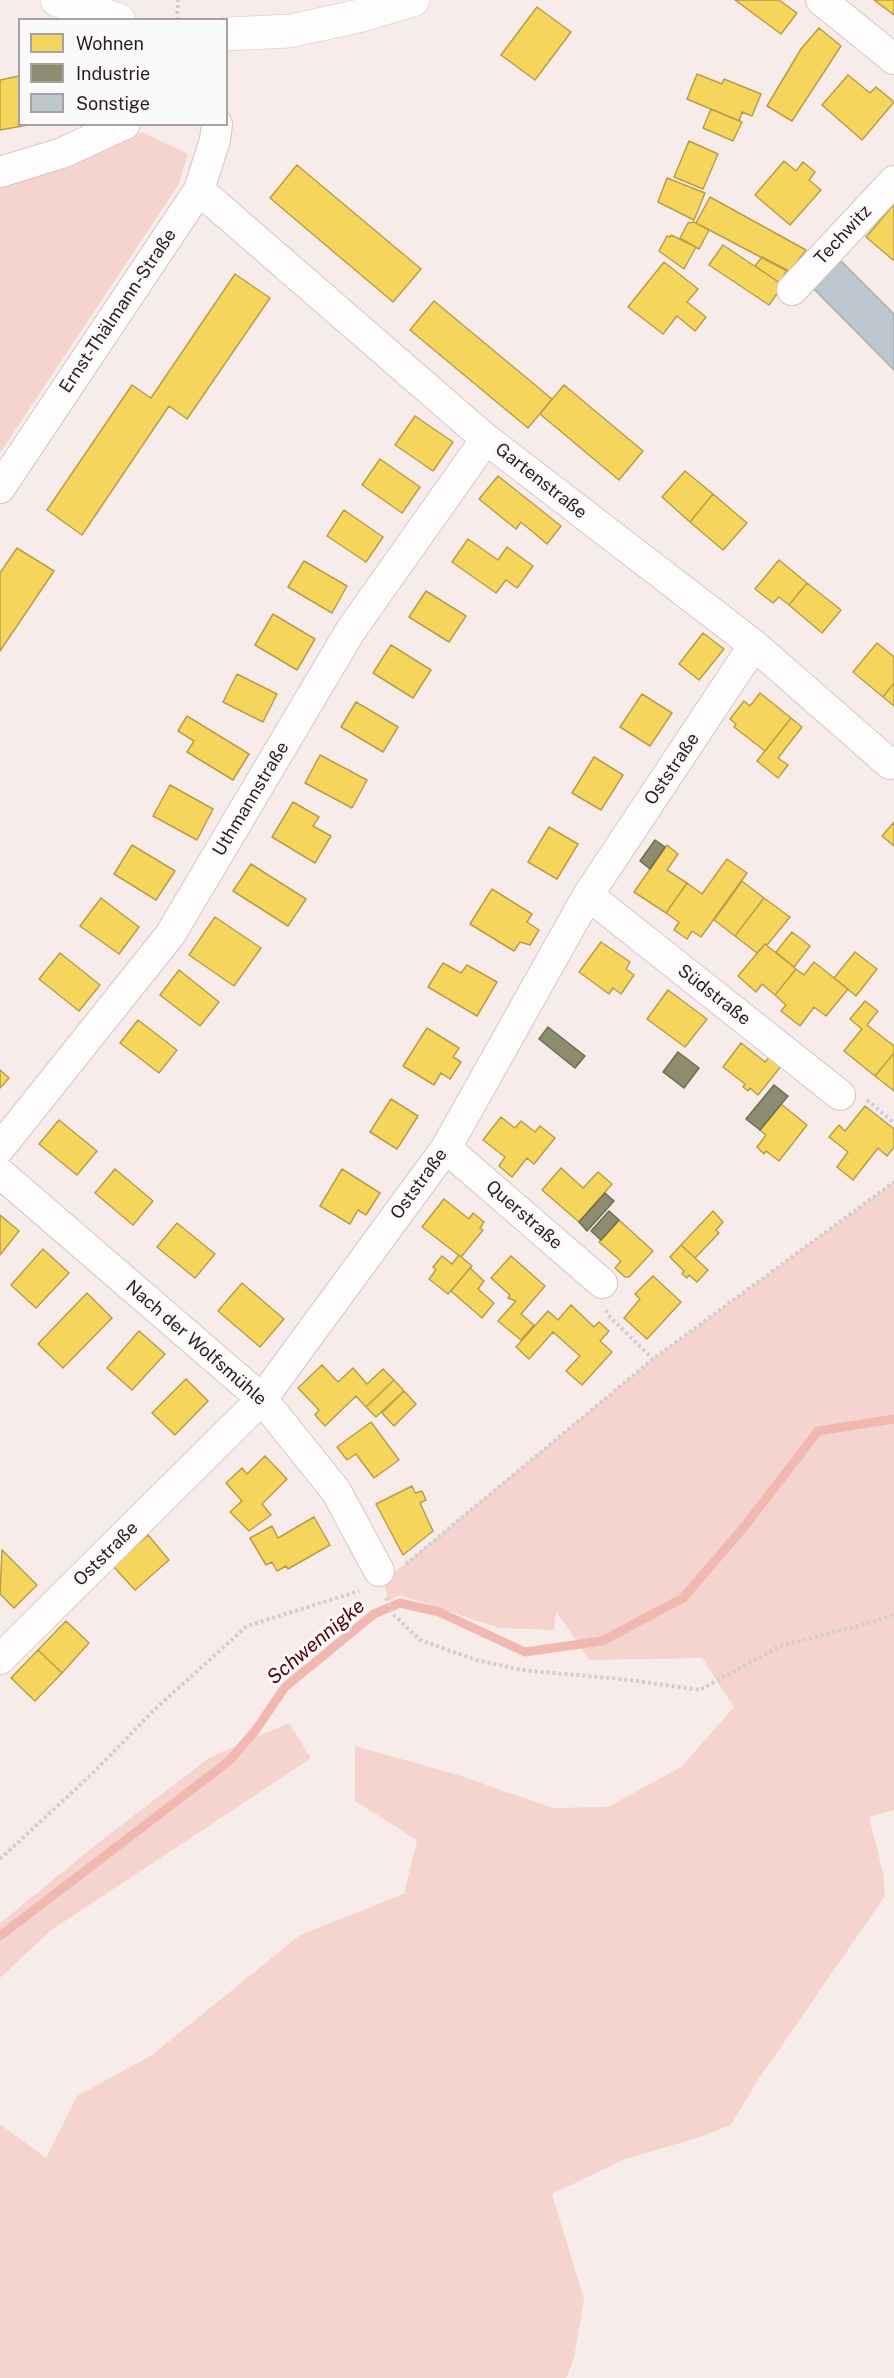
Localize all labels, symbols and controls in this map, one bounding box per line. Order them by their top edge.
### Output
legend [18,18,228,126]
text: Wohnen [76,33,144,54]
text: Industrie [76,63,150,84]
text: Sonstige [76,93,150,114]
street label: Techwitz [810,201,876,269]
street label: Ernst-Thälmann-Straße [55,225,181,397]
street label: Gartenstraße [491,438,591,524]
street label: Oststraße [640,729,704,809]
street label: Uthmannstraße [208,738,294,860]
street label: Südstraße [673,960,755,1030]
street label: Oststraße [386,1144,452,1224]
street label: Querstraße [481,1176,567,1254]
street label: Nach der Wolfsmühle [121,1276,271,1410]
street label: Oststraße [69,1517,143,1591]
water label: Schwennigke [262,1594,370,1690]

